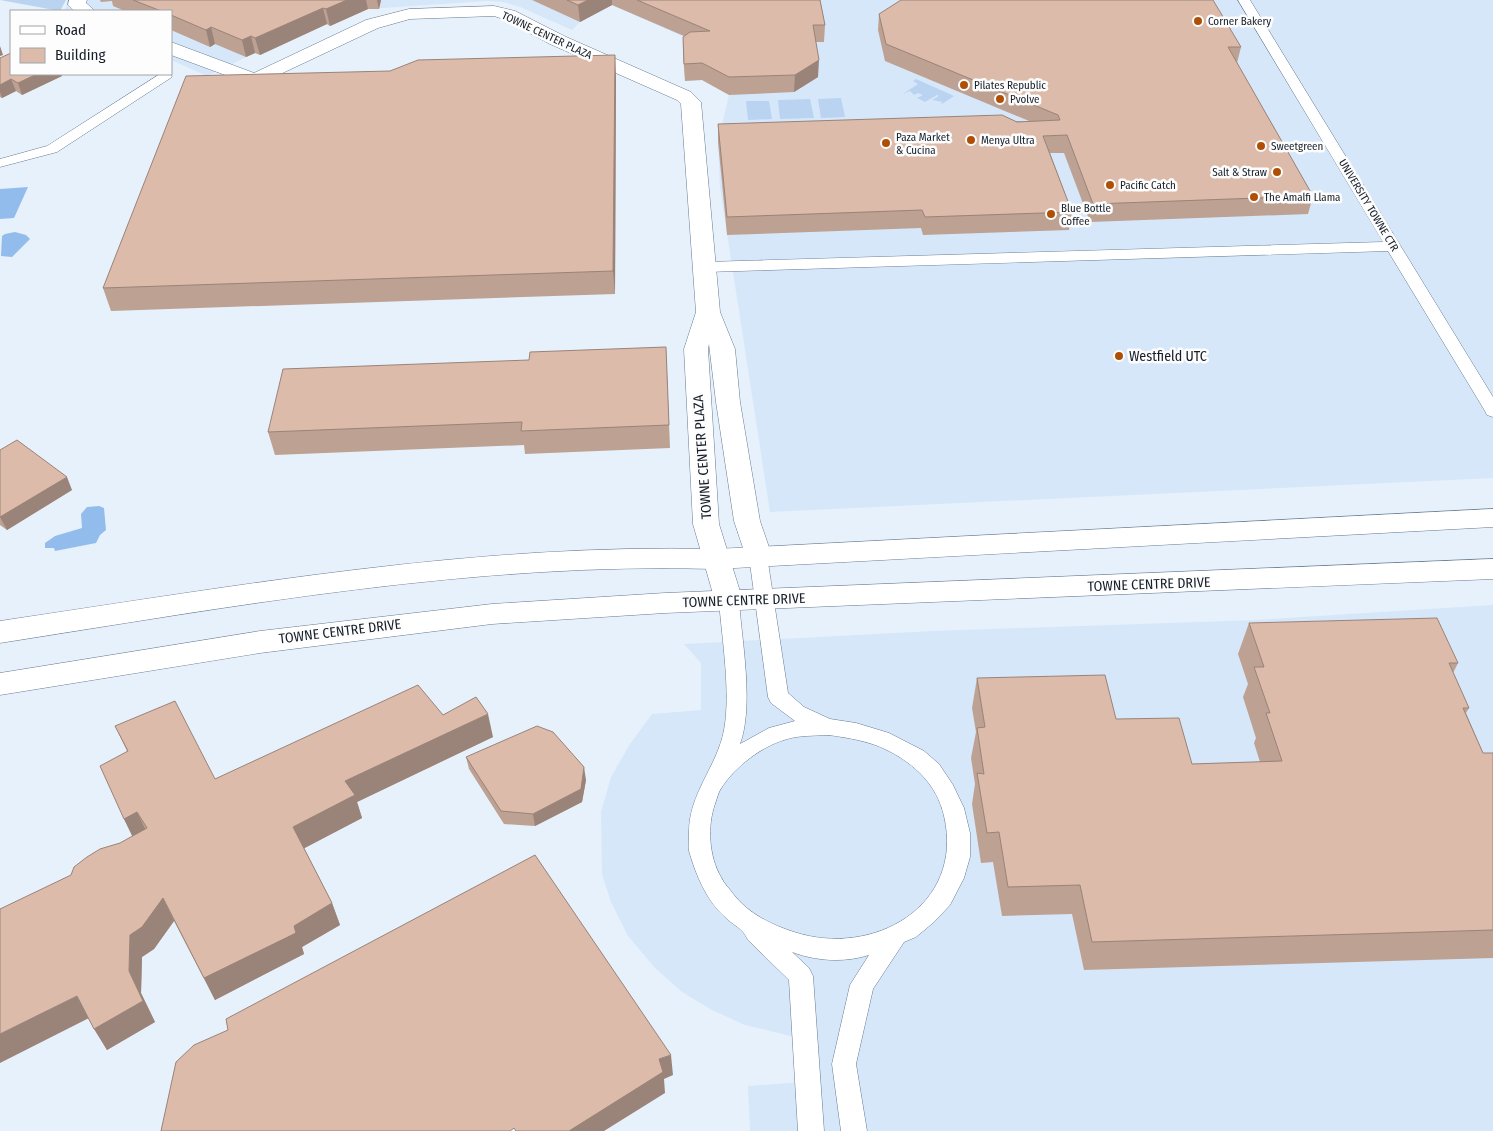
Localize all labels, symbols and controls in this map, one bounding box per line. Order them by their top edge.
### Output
street label: TOWNE CENTER PLAZA [500,9,594,62]
legend [10,10,172,75]
marker: Corner Bakery [1192,15,1204,27]
place label: Corner Bakery [1208,15,1271,28]
text: Road [55,21,86,39]
text: Building [55,46,106,64]
marker: Pilates Republic [958,79,970,91]
place label: Pilates Republic [974,79,1046,92]
marker: Pvolve [994,93,1006,105]
place label: Pvolve [1010,93,1039,106]
place label: Paza Market & Cucina [896,131,950,157]
marker: Menya Ultra [965,134,977,146]
place label: Menya Ultra [981,134,1035,147]
marker: Paza Market & Cucina [880,137,892,149]
marker: Sweetgreen [1255,140,1267,152]
place label: Sweetgreen [1271,140,1323,153]
street label: UNIVERSITY TOWNE CTR [1336,157,1401,254]
place label: Salt & Straw [1212,166,1267,179]
marker: Salt & Straw [1271,166,1283,178]
marker: Pacific Catch [1104,179,1116,191]
place label: Pacific Catch [1120,179,1176,192]
marker: The Amalfi Llama [1248,191,1260,203]
place label: The Amalfi Llama [1264,191,1341,204]
place label: Blue Bottle Coffee [1061,202,1111,228]
marker: Blue Bottle Coffee [1045,208,1057,220]
place label: Westfield UTC [1129,348,1207,365]
marker: Westfield UTC [1113,350,1125,362]
street label: TOWNE CENTER PLAZA [690,394,715,520]
street label: TOWNE CENTRE DRIVE [1087,574,1211,595]
street label: TOWNE CENTRE DRIVE [682,590,806,611]
street label: TOWNE CENTRE DRIVE [278,616,403,647]

